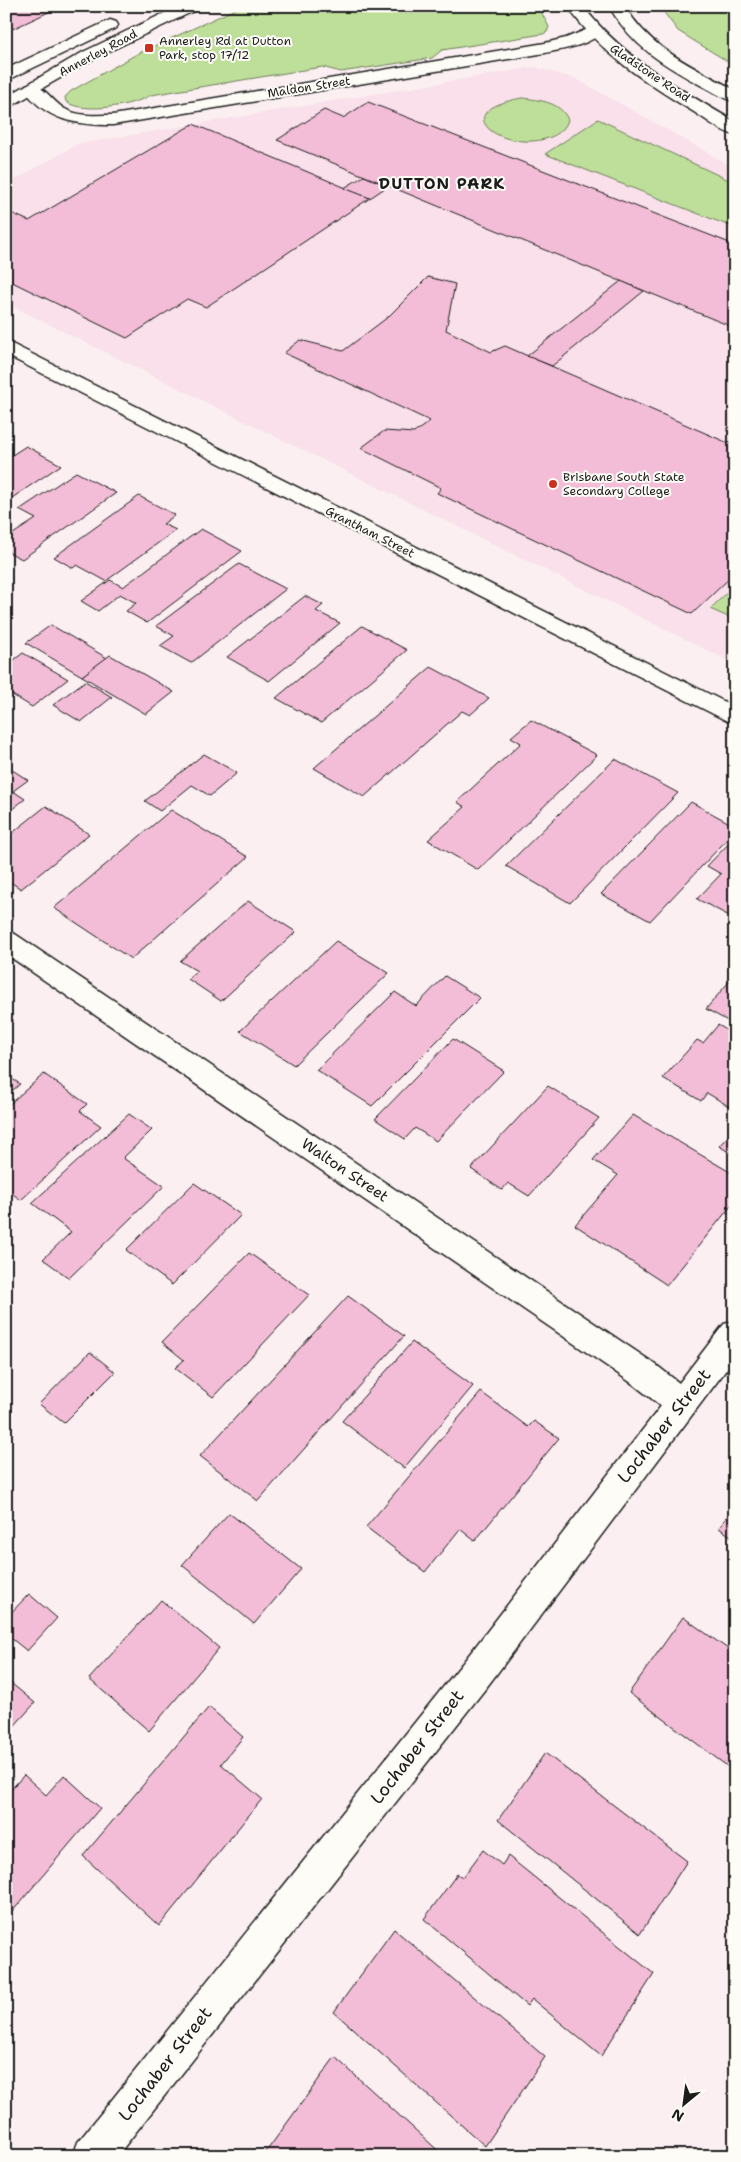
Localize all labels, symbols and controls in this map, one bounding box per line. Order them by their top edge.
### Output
street label: Annerley Road [56,25,140,80]
place label: Annerley Rd at Dutton Park, stop 17/12 [159,33,291,63]
street label: Gladstone Road [607,40,694,106]
marker: Annerley Rd at Dutton Park, stop 17/12 [143,42,155,54]
street label: Maldon Street [266,73,352,101]
district label: DUTTON PARK [379,173,505,194]
place label: Brisbane South State Secondary College [563,469,685,499]
marker: Brisbane South State Secondary College [547,478,559,490]
street label: Grantham Street [323,503,417,561]
street label: Walton Street [298,1133,392,1207]
street label: Lochaber Street [612,1364,716,1488]
street label: Lochaber Street [365,1685,469,1809]
street label: Lochaber Street [113,2002,217,2126]
north arrow [658,2080,708,2130]
text: N [668,2105,687,2126]

